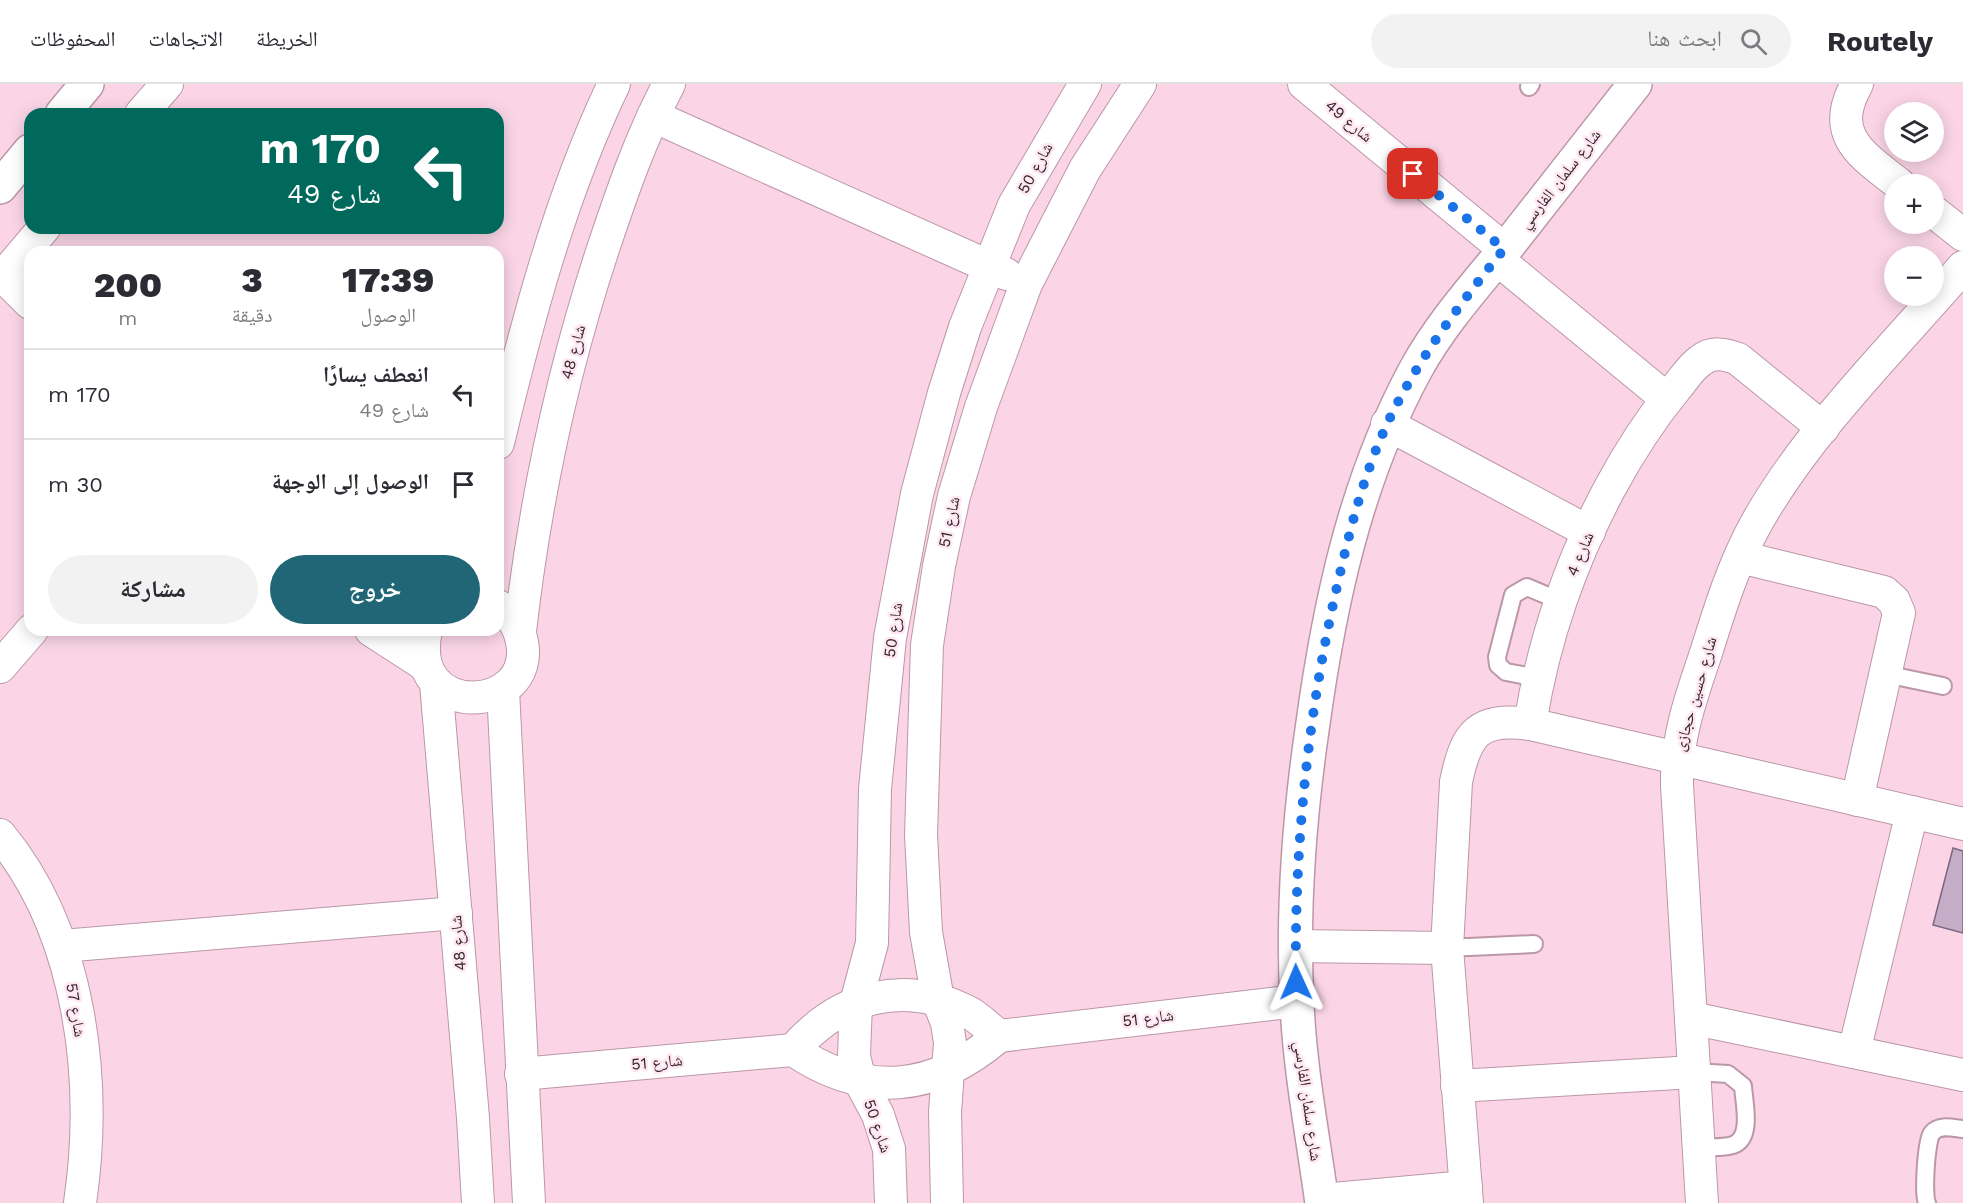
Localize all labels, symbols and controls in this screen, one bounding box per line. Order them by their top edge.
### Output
search box [1371,14,1791,68]
icon: search [1737,25,1770,58]
text: Routely [1827,25,1933,58]
text: المحفوظات [30,26,115,51]
text: الاتجاهات [148,26,223,51]
text: الخريطة [256,26,318,51]
text: ابحث هنا [1647,26,1722,51]
street label: شارع 49 [1321,96,1376,147]
map controls [1884,102,1944,306]
button: layers [1884,102,1944,162]
text: 170 m [260,124,381,173]
street label: شارع سلمان الفارسي [1515,125,1607,234]
icon: left [402,132,480,210]
street label: شارع 50 [1013,139,1058,197]
pin [1387,148,1438,199]
icon: arrive [1396,157,1429,190]
button: + [1884,174,1944,234]
text: شارع 49 [287,178,381,210]
button: − [1884,246,1944,306]
text: 3 [241,259,263,301]
text: 17:39 [342,259,434,301]
text: 200 [94,264,162,306]
text: دقيقة [232,303,272,327]
text: الوصول [361,303,416,327]
text: m [118,306,137,330]
street label: شارع 48 [557,323,590,382]
text: انعطف يسارًا [323,362,429,387]
icon: left [447,378,480,411]
text: 170 m [48,382,111,407]
text: شارع 49 [360,398,429,422]
icon: arrive [447,468,480,501]
text: الوصول إلى الوجهة [272,469,429,494]
text: 30 m [48,472,103,497]
street label: شارع 51 [934,495,965,549]
street label: شارع 4 [1562,529,1599,579]
button: مشاركة [48,555,258,624]
button: خروج [270,555,480,624]
street label: شارع 50 [880,601,907,659]
street label: شارع حسين حجازى [1670,635,1721,754]
street label: شارع 48 [446,914,471,971]
position arrow [1264,950,1328,1014]
street label: شارع 57 [61,982,90,1038]
street label: شارع 51 [1121,1005,1175,1032]
street label: شارع سلمان الفارسي [1287,1040,1326,1163]
street label: شارع 51 [631,1050,684,1075]
street label: شارع 50 [859,1097,896,1155]

